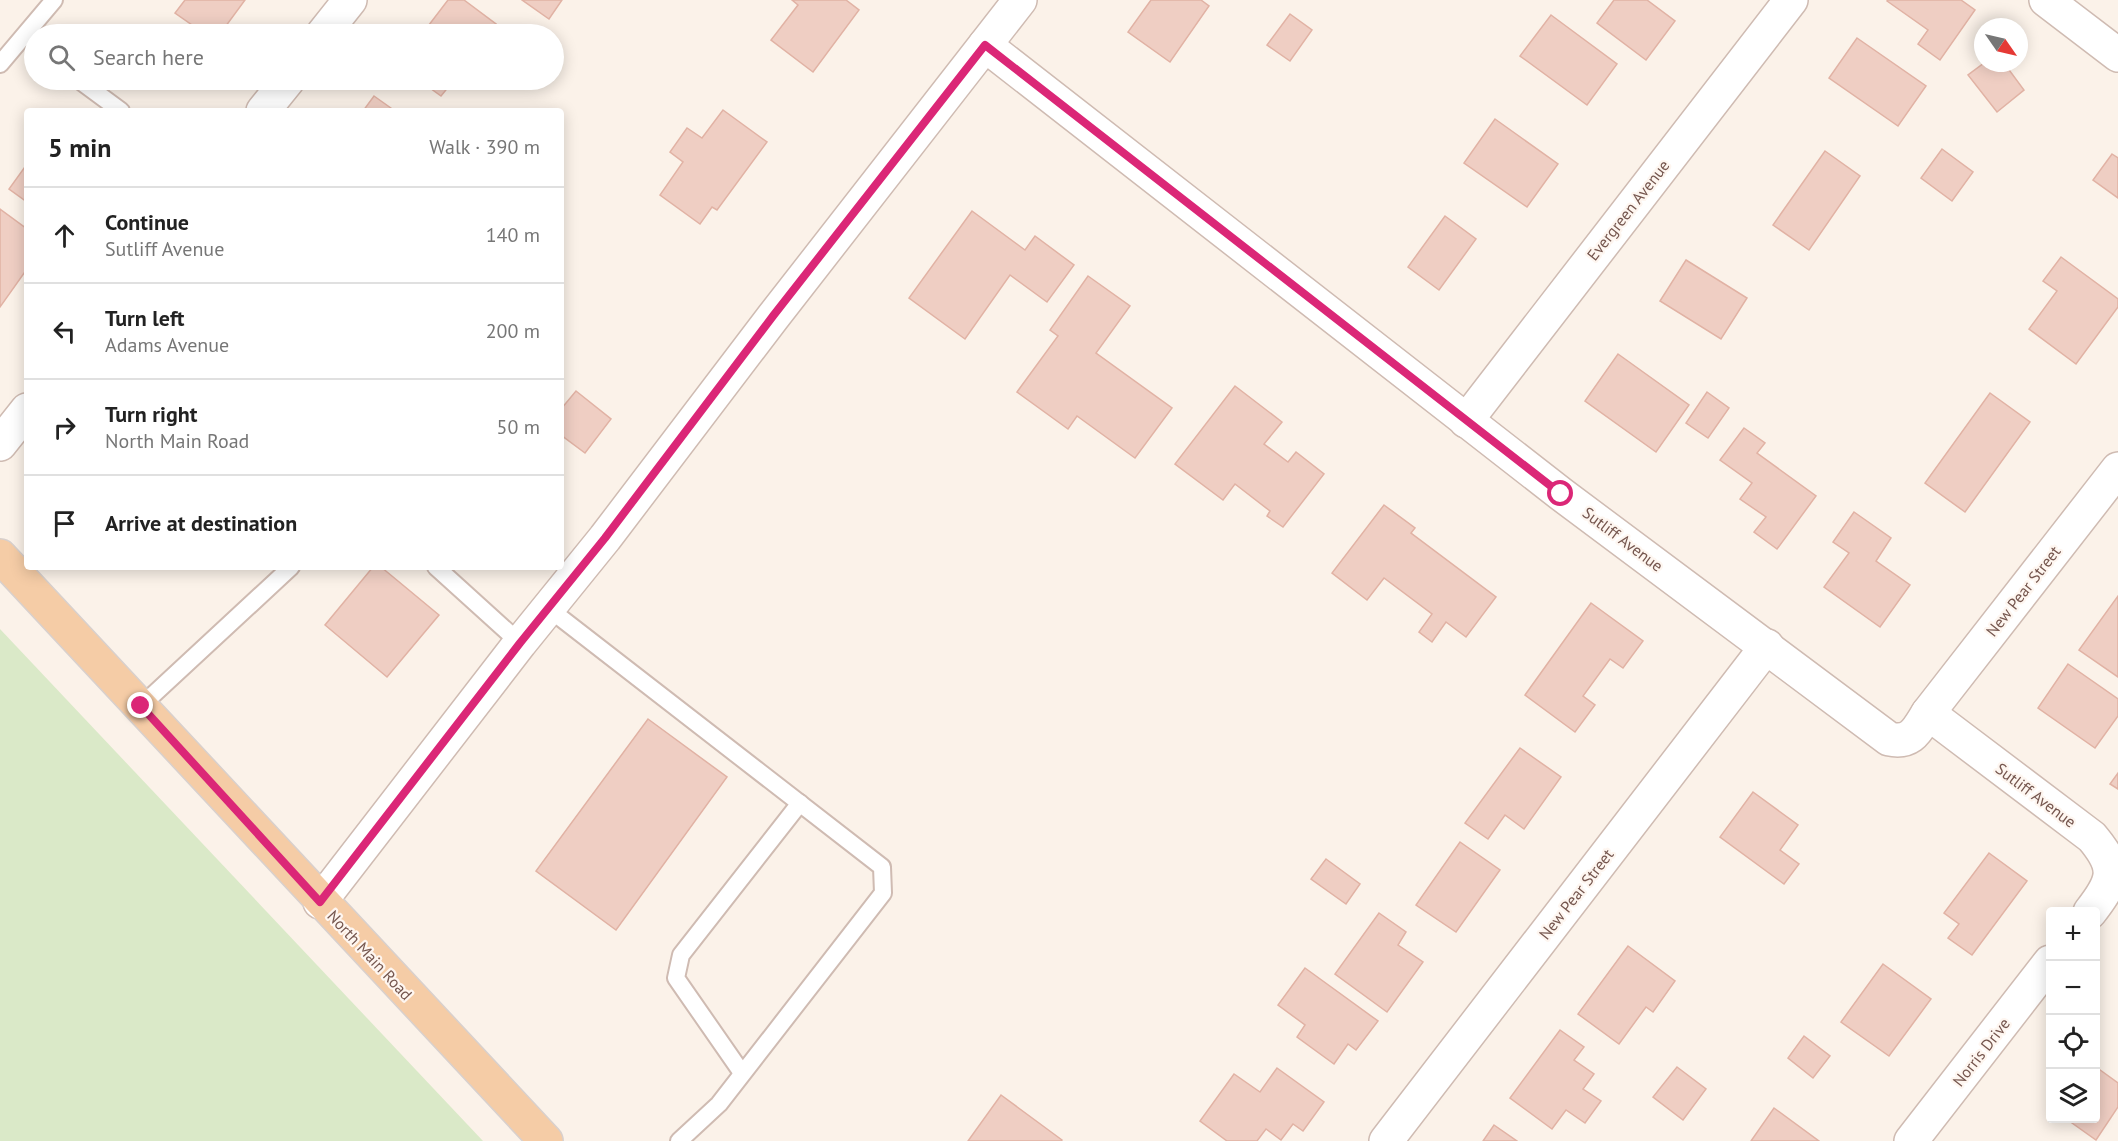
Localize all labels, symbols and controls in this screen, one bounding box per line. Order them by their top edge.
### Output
north arrow [1974,18,2028,72]
search box [24,24,564,90]
icon: search [45,41,78,74]
text: Search here [93,43,204,71]
text: 5 min [48,131,111,164]
text: Walk · 390 m [429,134,540,160]
street label: Evergreen Avenue [1582,156,1674,264]
text: Continue [105,208,189,236]
icon: ahead [48,219,81,252]
text: 140 m [486,222,540,248]
text: Sutliff Avenue [105,236,224,262]
text: Turn left [105,304,185,332]
icon: left [48,315,81,348]
text: 200 m [486,318,540,344]
text: Adams Avenue [105,332,229,358]
text: Turn right [105,400,197,428]
icon: right [48,411,81,444]
text: 50 m [497,414,540,440]
text: North Main Road [105,428,249,454]
route start [1547,480,1573,506]
street label: Sutliff Avenue [1579,502,1667,576]
icon: arrive [48,507,81,540]
text: Arrive at destination [105,509,297,537]
street label: New Pear Street [1981,541,2065,640]
route end [127,692,153,718]
street label: Sutliff Avenue [1992,758,2080,832]
street label: New Pear Street [1534,844,1618,943]
street label: North Main Road [323,906,417,1004]
map controls [2046,907,2100,1123]
button: + [2046,907,2100,961]
button: − [2046,961,2100,1015]
street label: Norris Drive [1948,1014,2014,1090]
button: locate [2046,1015,2100,1069]
button: layers [2046,1069,2100,1123]

